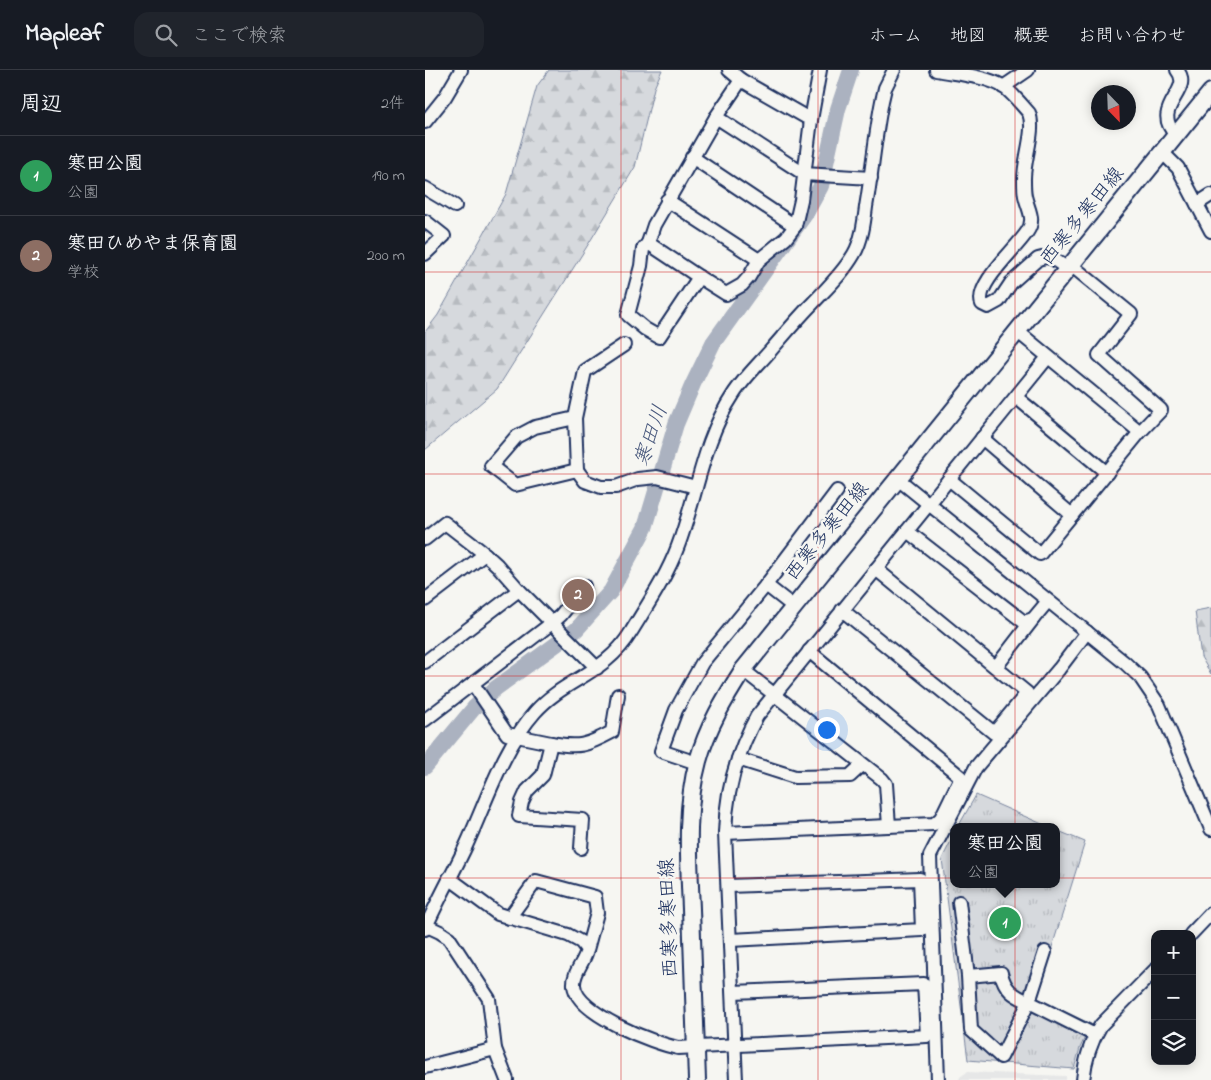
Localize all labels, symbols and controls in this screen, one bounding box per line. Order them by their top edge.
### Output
search box [134,12,484,57]
text: Mapleaf [25,17,104,52]
icon: search [152,21,180,49]
text: ここで検索 [192,23,287,50]
text: ホーム [869,24,922,50]
text: 地図 [950,24,986,50]
text: 概要 [1014,24,1050,50]
text: お問い合わせ [1078,24,1186,50]
north arrow [1091,85,1136,130]
text: 周辺 [20,90,62,120]
text: 2件 [381,92,405,116]
text: 寒田公園 [67,151,143,178]
street label: 西寒多寒田線 [1034,161,1132,273]
text: 1 [33,164,39,188]
text: 190 m [372,164,405,188]
text: 公園 [67,181,99,205]
text: 寒田ひめやま保育園 [67,231,238,258]
text: 2 [32,244,40,268]
text: 200 m [367,244,405,268]
text: 学校 [67,261,99,285]
water label: 寒田川 [628,401,676,471]
street label: 西寒多寒田線 [779,476,877,588]
pin: 2 [562,576,594,614]
your location [814,717,840,743]
popup [950,823,1060,888]
text: 寒田公園 [967,831,1043,858]
street label: 西寒多寒田線 [653,858,687,978]
text: 公園 [967,861,999,885]
pin: 1 [989,904,1021,942]
map controls [1151,930,1196,1065]
button: + [1151,930,1196,975]
button: − [1151,975,1196,1020]
button: layers [1151,1020,1196,1065]

